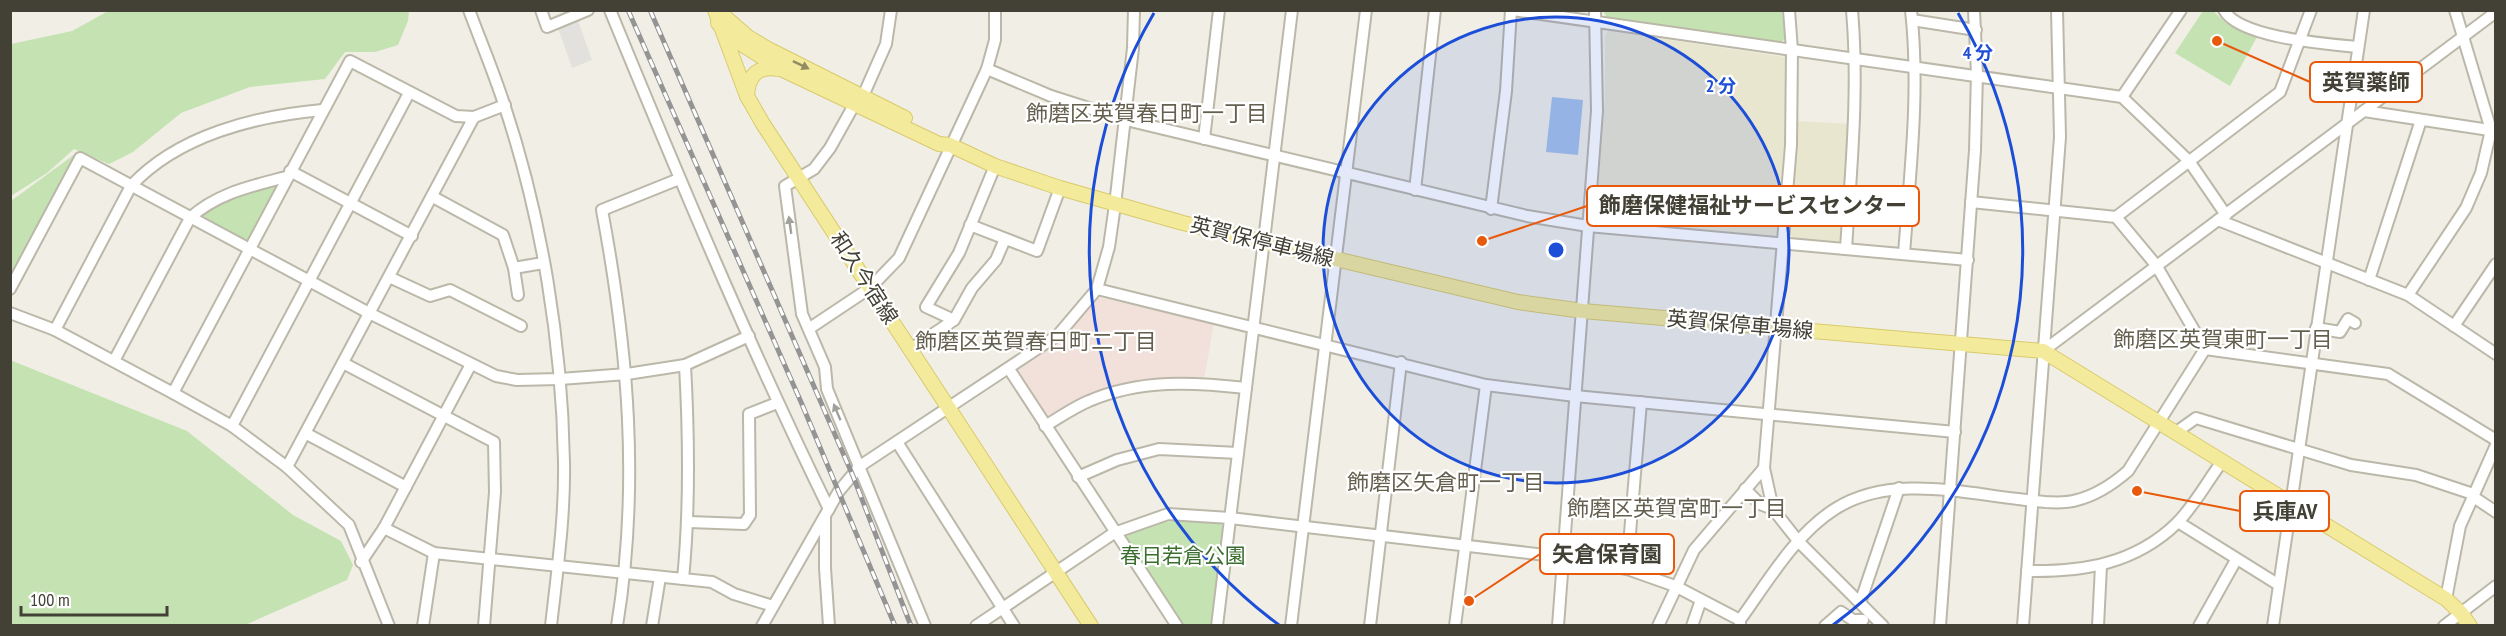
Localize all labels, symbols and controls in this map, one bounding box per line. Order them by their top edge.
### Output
text: 4 分 [1963,41,1993,64]
one-way arrow [792,60,809,69]
callout: 英賀薬師 [2310,62,2422,102]
text: 英賀薬師 [2322,68,2410,96]
text: 2 分 [1706,74,1736,97]
district label: 飾磨区英賀春日町一丁目 [1026,99,1268,127]
callout: 飾磨保健福祉サービスセンター [1587,186,1919,226]
text: 飾磨保健福祉サービスセンター [1599,191,1907,219]
street label: 英賀保停車場線 [1188,211,1337,272]
one-way arrow [785,215,795,234]
street label: 和久今宿線 [825,226,904,329]
centre of rings [1546,240,1566,260]
street label: 英賀保停車場線 [1666,305,1814,344]
district label: 飾磨区英賀東町一丁目 [2113,325,2333,353]
district label: 飾磨区英賀春日町二丁目 [915,327,1157,355]
one-way arrow [832,403,841,421]
district label: 飾磨区矢倉町一丁目 [1347,468,1545,496]
callout: 兵庫AV [2240,491,2329,531]
district label: 飾磨区英賀宮町一丁目 [1567,494,1787,522]
text: 兵庫AV [2253,497,2318,525]
callout: 矢倉保育園 [1540,534,1674,574]
text: 矢倉保育園 [1552,540,1662,568]
park label: 春日若倉公園 [1120,542,1246,569]
scale bar [21,579,166,617]
text: 100 m [30,588,70,611]

